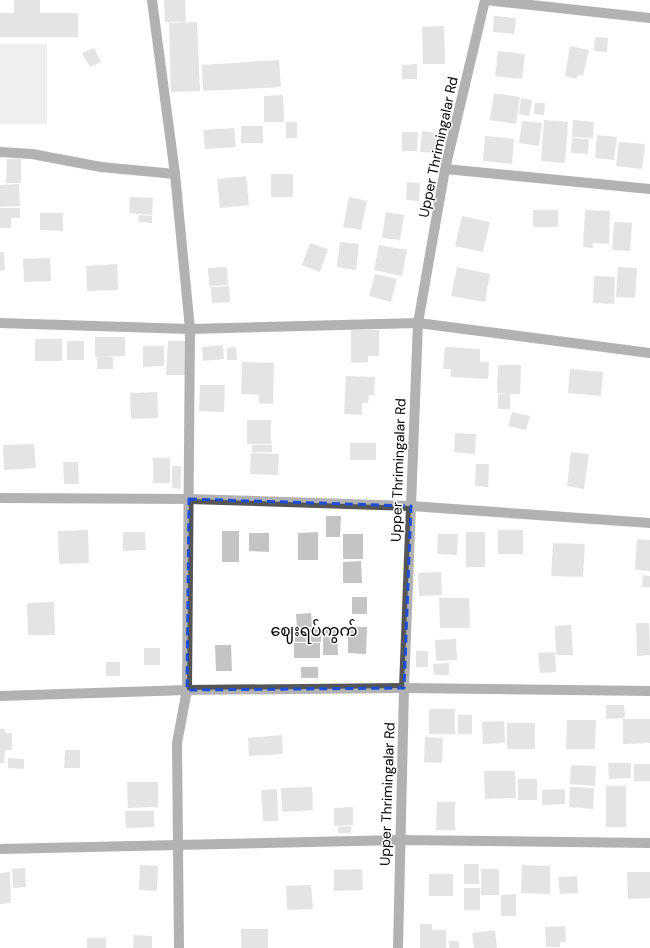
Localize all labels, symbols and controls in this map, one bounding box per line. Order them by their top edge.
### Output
street label: Upper Thrimingalar Rd [414,75,462,219]
street label: Upper Thrimingalar Rd [386,398,410,542]
district label: ဈေးရပ်ကွက် [270,619,358,644]
street label: Upper Thrimingalar Rd [375,722,399,866]

